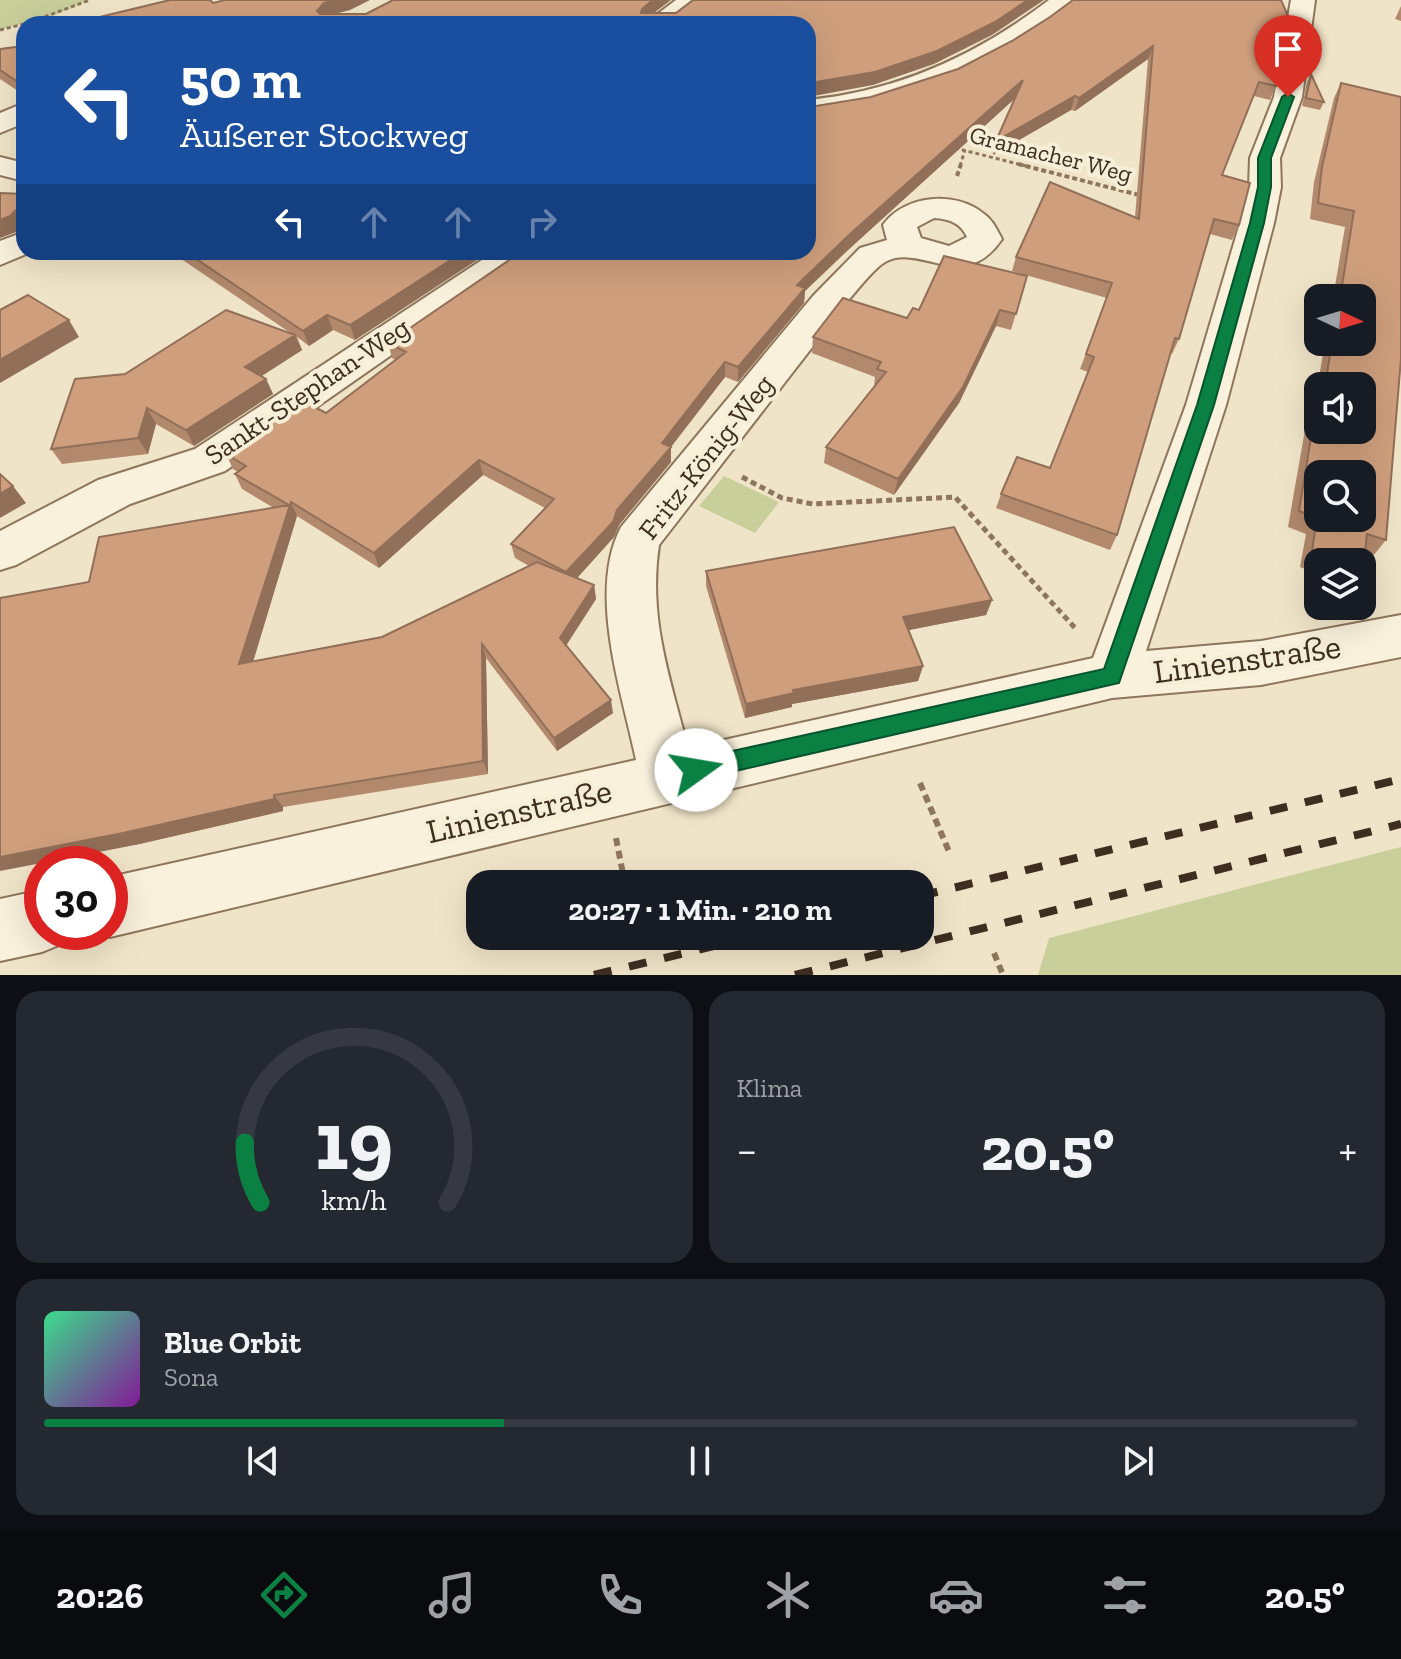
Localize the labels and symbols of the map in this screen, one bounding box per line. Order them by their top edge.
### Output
pin [1254,15,1322,97]
street label: Gramacher Weg [967,120,1135,188]
north arrow [1304,284,1376,356]
street label: Sankt-Stephan-Weg [198,310,416,472]
street label: Fritz-König-Weg [631,368,781,546]
street label: Linienstraße [1151,626,1343,692]
position arrow [654,728,738,812]
street label: Linienstraße [422,770,616,852]
speed limit sign: 30 [24,846,128,950]

